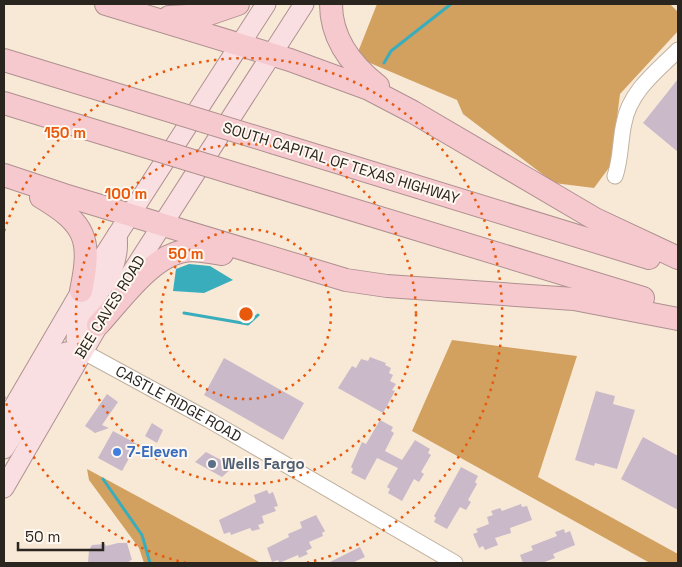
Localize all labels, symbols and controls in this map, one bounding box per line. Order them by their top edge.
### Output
street label: SOUTH CAPITAL OF TEXAS HIGHWAY [220,117,462,208]
text: 150 m [44,123,86,142]
text: 100 m [105,184,147,203]
text: 50 m [168,244,204,263]
street label: BEE CAVES ROAD [70,251,149,362]
centre of rings [237,305,255,323]
street label: CASTLE RIDGE ROAD [112,361,245,446]
place label: 7-Eleven [127,442,188,461]
marker: 7-Eleven [111,446,123,458]
place label: Wells Fargo [222,454,305,473]
marker: Wells Fargo [206,458,218,470]
scale bar [18,520,102,552]
text: 50 m [25,527,60,546]

